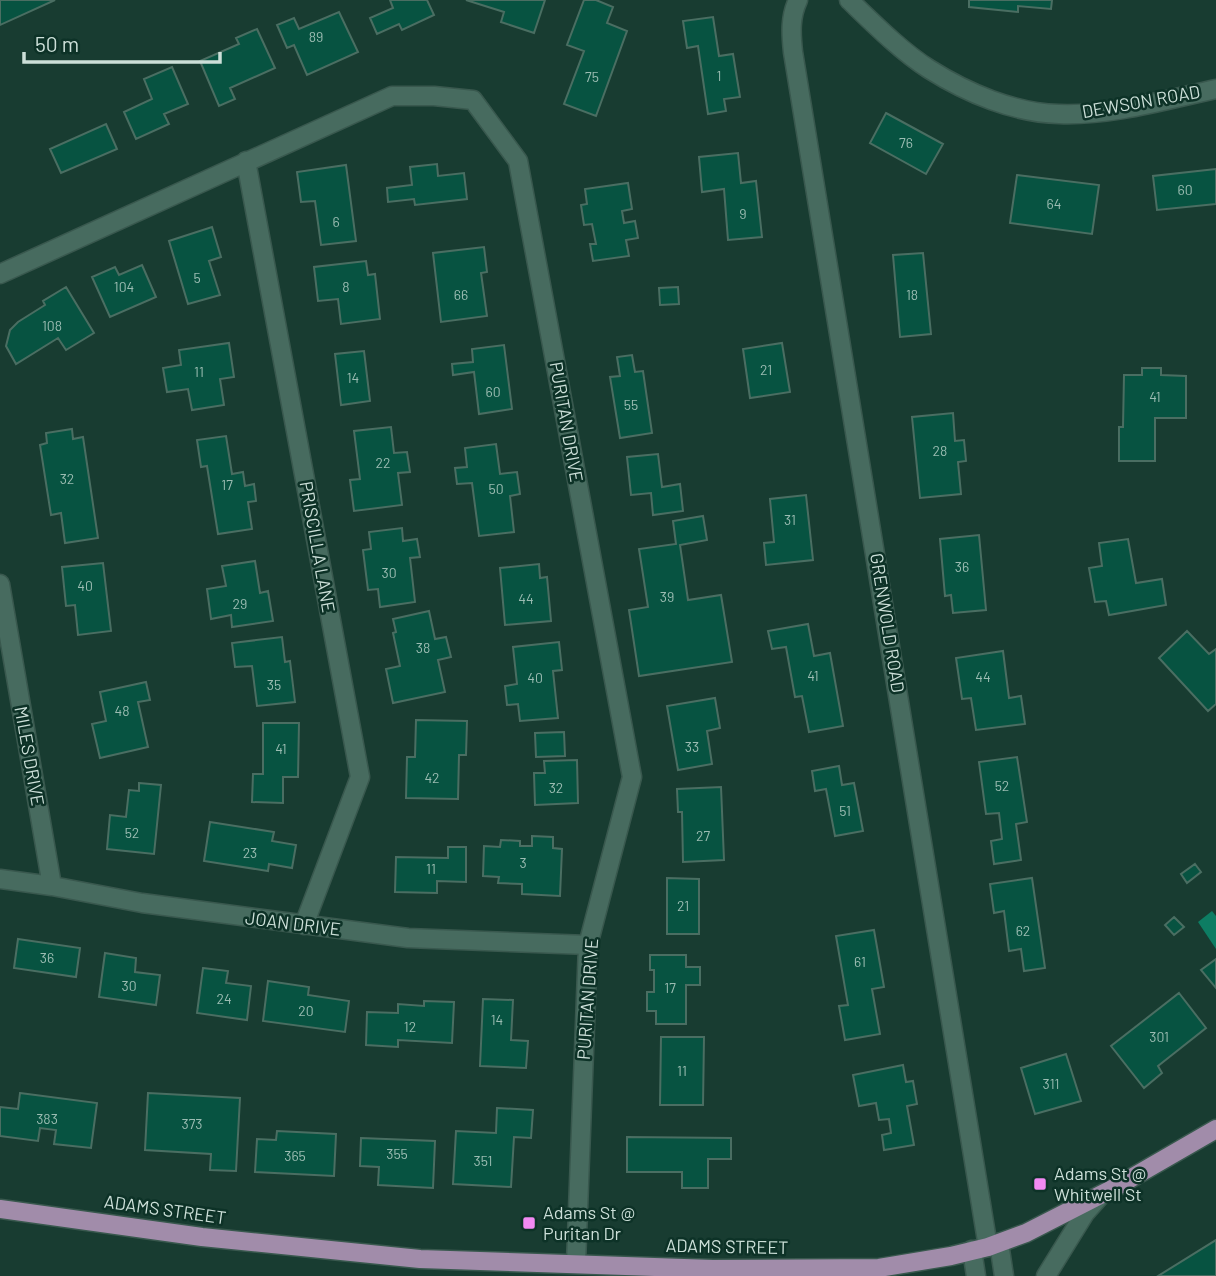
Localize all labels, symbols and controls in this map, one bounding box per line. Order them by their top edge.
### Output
scale bar [24,21,220,65]
house number: 89 [309,28,323,45]
text: 50 m [35,31,79,56]
house number: 1 [717,67,721,84]
house number: 75 [585,68,599,85]
street label: DEWSON ROAD [1080,80,1202,122]
house number: 76 [899,134,913,151]
house number: 60 [1177,181,1193,198]
house number: 64 [1047,195,1061,212]
house number: 9 [739,205,747,222]
house number: 6 [332,213,340,230]
house number: 5 [193,269,201,286]
house number: 104 [114,278,134,295]
house number: 8 [342,278,350,295]
house number: 66 [454,286,468,303]
house number: 18 [906,286,918,303]
house number: 108 [42,317,62,334]
street label: PURITAN DRIVE [546,360,588,484]
house number: 21 [760,361,772,378]
house number: 11 [194,363,204,380]
house number: 14 [347,369,359,386]
house number: 60 [485,383,501,400]
house number: 41 [1149,388,1161,405]
house number: 55 [624,396,638,413]
house number: 28 [933,442,947,459]
house number: 22 [375,454,391,471]
house number: 32 [60,470,74,487]
house number: 17 [221,476,233,493]
street label: PRISCILLA LANE [296,479,340,614]
house number: 50 [488,480,504,497]
house number: 31 [784,511,796,528]
street label: GRENWOLD ROAD [866,552,910,694]
house number: 36 [955,558,969,575]
house number: 30 [381,564,397,581]
house number: 40 [77,577,93,594]
house number: 39 [660,588,674,605]
house number: 44 [518,590,534,607]
house number: 29 [233,595,247,612]
house number: 38 [416,639,430,656]
house number: 41 [807,667,819,684]
house number: 44 [975,668,991,685]
house number: 40 [527,669,543,686]
house number: 35 [267,676,281,693]
house number: 48 [114,702,130,719]
street label: MILES DRIVE [10,704,50,807]
house number: 33 [685,738,699,755]
house number: 41 [275,740,287,757]
house number: 42 [424,769,440,786]
house number: 52 [995,777,1009,794]
house number: 32 [549,779,563,796]
house number: 51 [839,802,851,819]
house number: 52 [125,824,139,841]
house number: 27 [696,827,710,844]
house number: 23 [243,844,257,861]
house number: 3 [519,854,527,871]
house number: 11 [426,860,436,877]
house number: 21 [677,897,689,914]
street label: JOAN DRIVE [244,906,342,940]
house number: 62 [1016,922,1030,939]
street label: PURITAN DRIVE [572,937,602,1061]
house number: 36 [40,949,54,966]
house number: 61 [854,953,866,970]
house number: 30 [121,977,137,994]
house number: 17 [664,979,676,996]
house number: 24 [216,990,232,1007]
house number: 20 [298,1002,314,1019]
house number: 14 [491,1011,503,1028]
house number: 12 [404,1018,416,1035]
house number: 301 [1149,1028,1169,1045]
house number: 11 [677,1062,687,1079]
house number: 311 [1043,1075,1059,1092]
house number: 383 [36,1110,58,1127]
house number: 373 [181,1115,203,1132]
house number: 355 [386,1145,408,1162]
house number: 365 [284,1147,306,1164]
house number: 351 [474,1152,492,1169]
place label: Adams St @ Whitwell St [1054,1162,1146,1205]
marker: Adams St @ Whitwell St [1032,1176,1048,1192]
street label: ADAMS STREET [103,1190,228,1228]
place label: Adams St @ Puritan Dr [543,1201,635,1244]
marker: Adams St @ Puritan Dr [521,1215,537,1231]
street label: ADAMS STREET [665,1234,789,1258]

